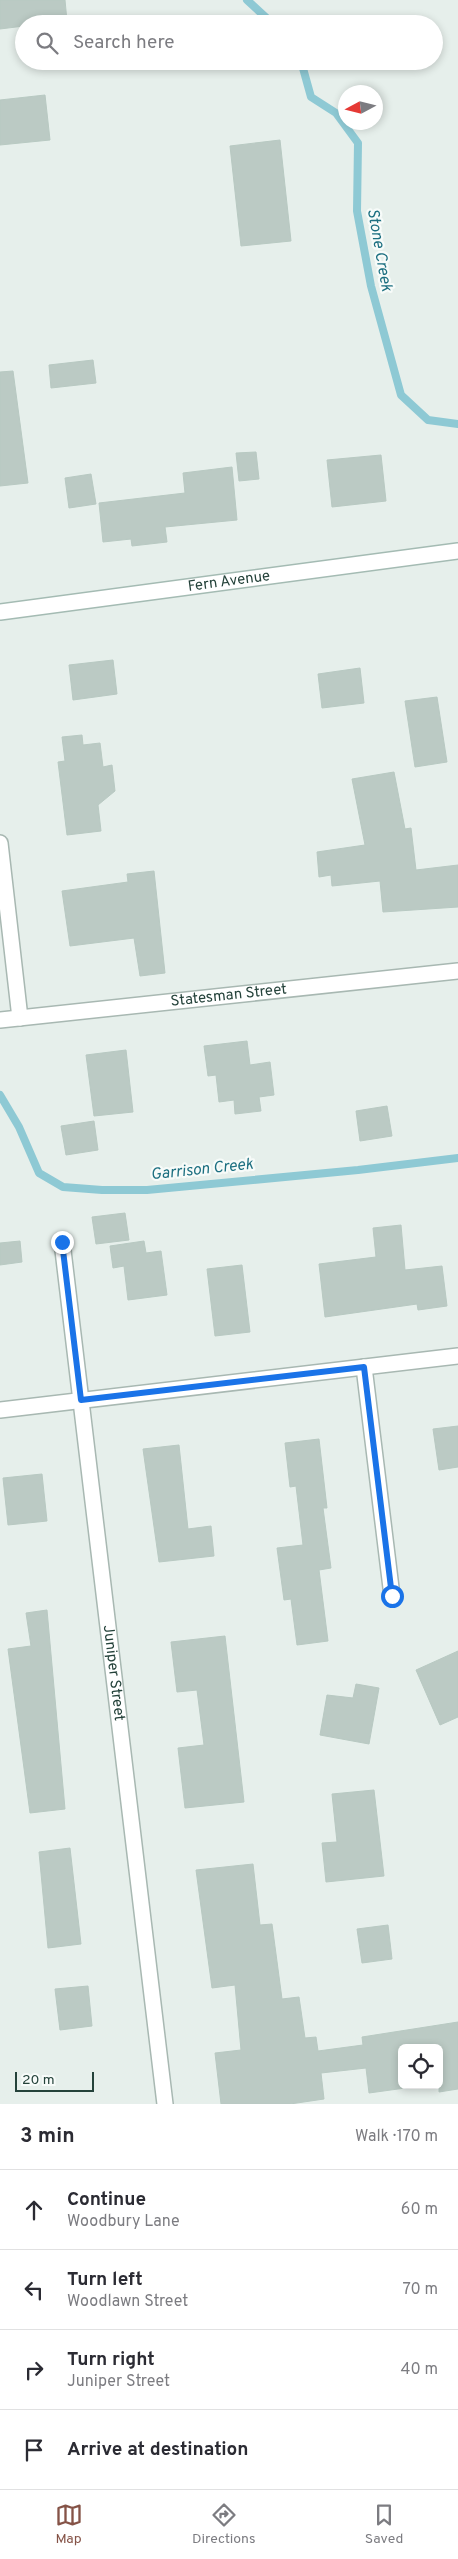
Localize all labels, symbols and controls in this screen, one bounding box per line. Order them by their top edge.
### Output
search box [15,15,443,70]
icon: search [33,29,61,57]
text: Search here [73,31,175,55]
north arrow [338,85,383,130]
water label: Stone Creek [362,207,396,294]
street label: Fern Avenue [187,567,271,596]
street label: Statesman Street [170,980,288,1011]
water label: Garrison Creek [150,1155,255,1185]
route end [51,1231,74,1254]
route start [381,1585,404,1608]
street label: Juniper Street [98,1624,129,1722]
map controls [398,2044,443,2089]
button: locate [398,2044,443,2089]
scale bar [15,2069,94,2092]
text: 20 m [22,2072,55,2089]
text: 3 min [20,2123,75,2150]
text: Walk · 170 m [355,2127,438,2147]
text: Continue [67,2188,146,2212]
icon: ahead [20,2196,48,2224]
text: 60 m [401,2200,438,2220]
text: Woodbury Lane [67,2212,180,2232]
text: Turn left [67,2268,143,2292]
icon: left [20,2276,48,2304]
text: 70 m [403,2280,438,2300]
text: Woodlawn Street [67,2292,188,2312]
text: Turn right [67,2348,155,2372]
icon: right [20,2356,48,2384]
text: 40 m [400,2360,438,2380]
text: Juniper Street [67,2372,170,2392]
icon: arrive [20,2436,48,2464]
text: Arrive at destination [67,2438,248,2462]
tab: Map [55,2501,83,2548]
tab: Directions [192,2501,256,2548]
tab: Saved [365,2501,403,2548]

